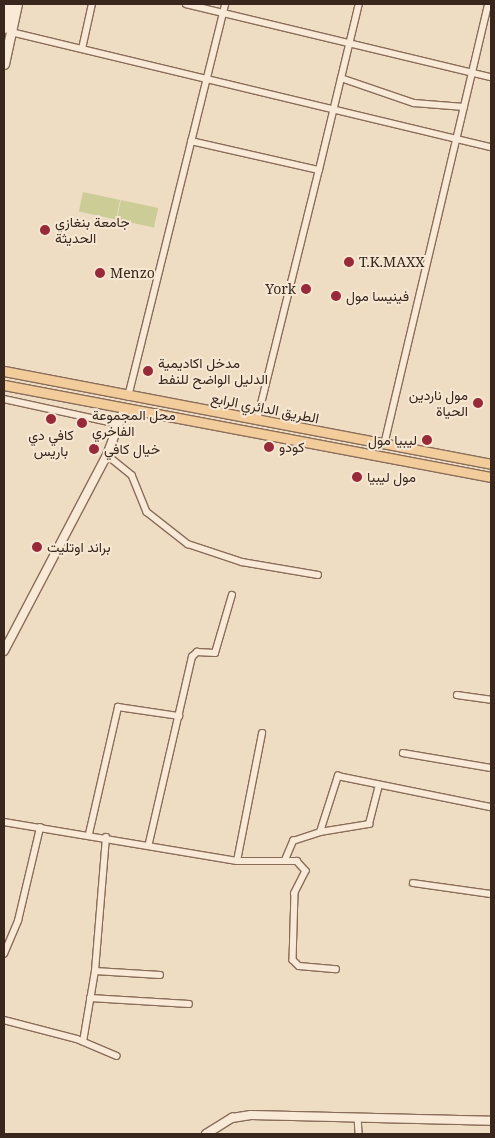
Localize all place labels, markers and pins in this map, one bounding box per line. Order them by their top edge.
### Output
place label: جامعة بنغازي الحديثة [55,214,130,246]
marker: جامعة بنغازي الحديثة [39,224,51,236]
place label: T.K.MAXX [359,254,425,270]
marker: T.K.MAXX [343,256,355,268]
place label: Menzo [110,265,155,281]
marker: Menzo [94,267,106,279]
place label: York [265,281,296,297]
marker: York [300,283,312,295]
place label: فينيسا مول [346,288,409,304]
marker: فينيسا مول [330,290,342,302]
place label: مدخل اكاديمية الدليل الواضح للنفط [158,355,268,388]
marker: مدخل اكاديمية الدليل الواضح للنفط [142,365,154,377]
place label: مول ناردين الحياة [409,387,468,420]
marker: مول ناردين الحياة [472,397,484,409]
place label: محل المجموعة الفاخري [92,407,176,440]
marker: كافي دي باريس [45,413,57,425]
marker: محل المجموعة الفاخري [76,417,88,429]
place label: كافي دي باريس [28,427,74,460]
place label: ليبيا مول [368,432,417,448]
marker: ليبيا مول [421,434,433,446]
place label: كودو [279,439,304,455]
place label: خيال كافي [104,441,160,457]
marker: كودو [263,441,275,453]
marker: خيال كافي [88,443,100,455]
place label: مول ليبيا [367,469,416,485]
marker: مول ليبيا [351,471,363,483]
place label: براند اوتليت [47,539,111,555]
marker: براند اوتليت [31,541,43,553]

